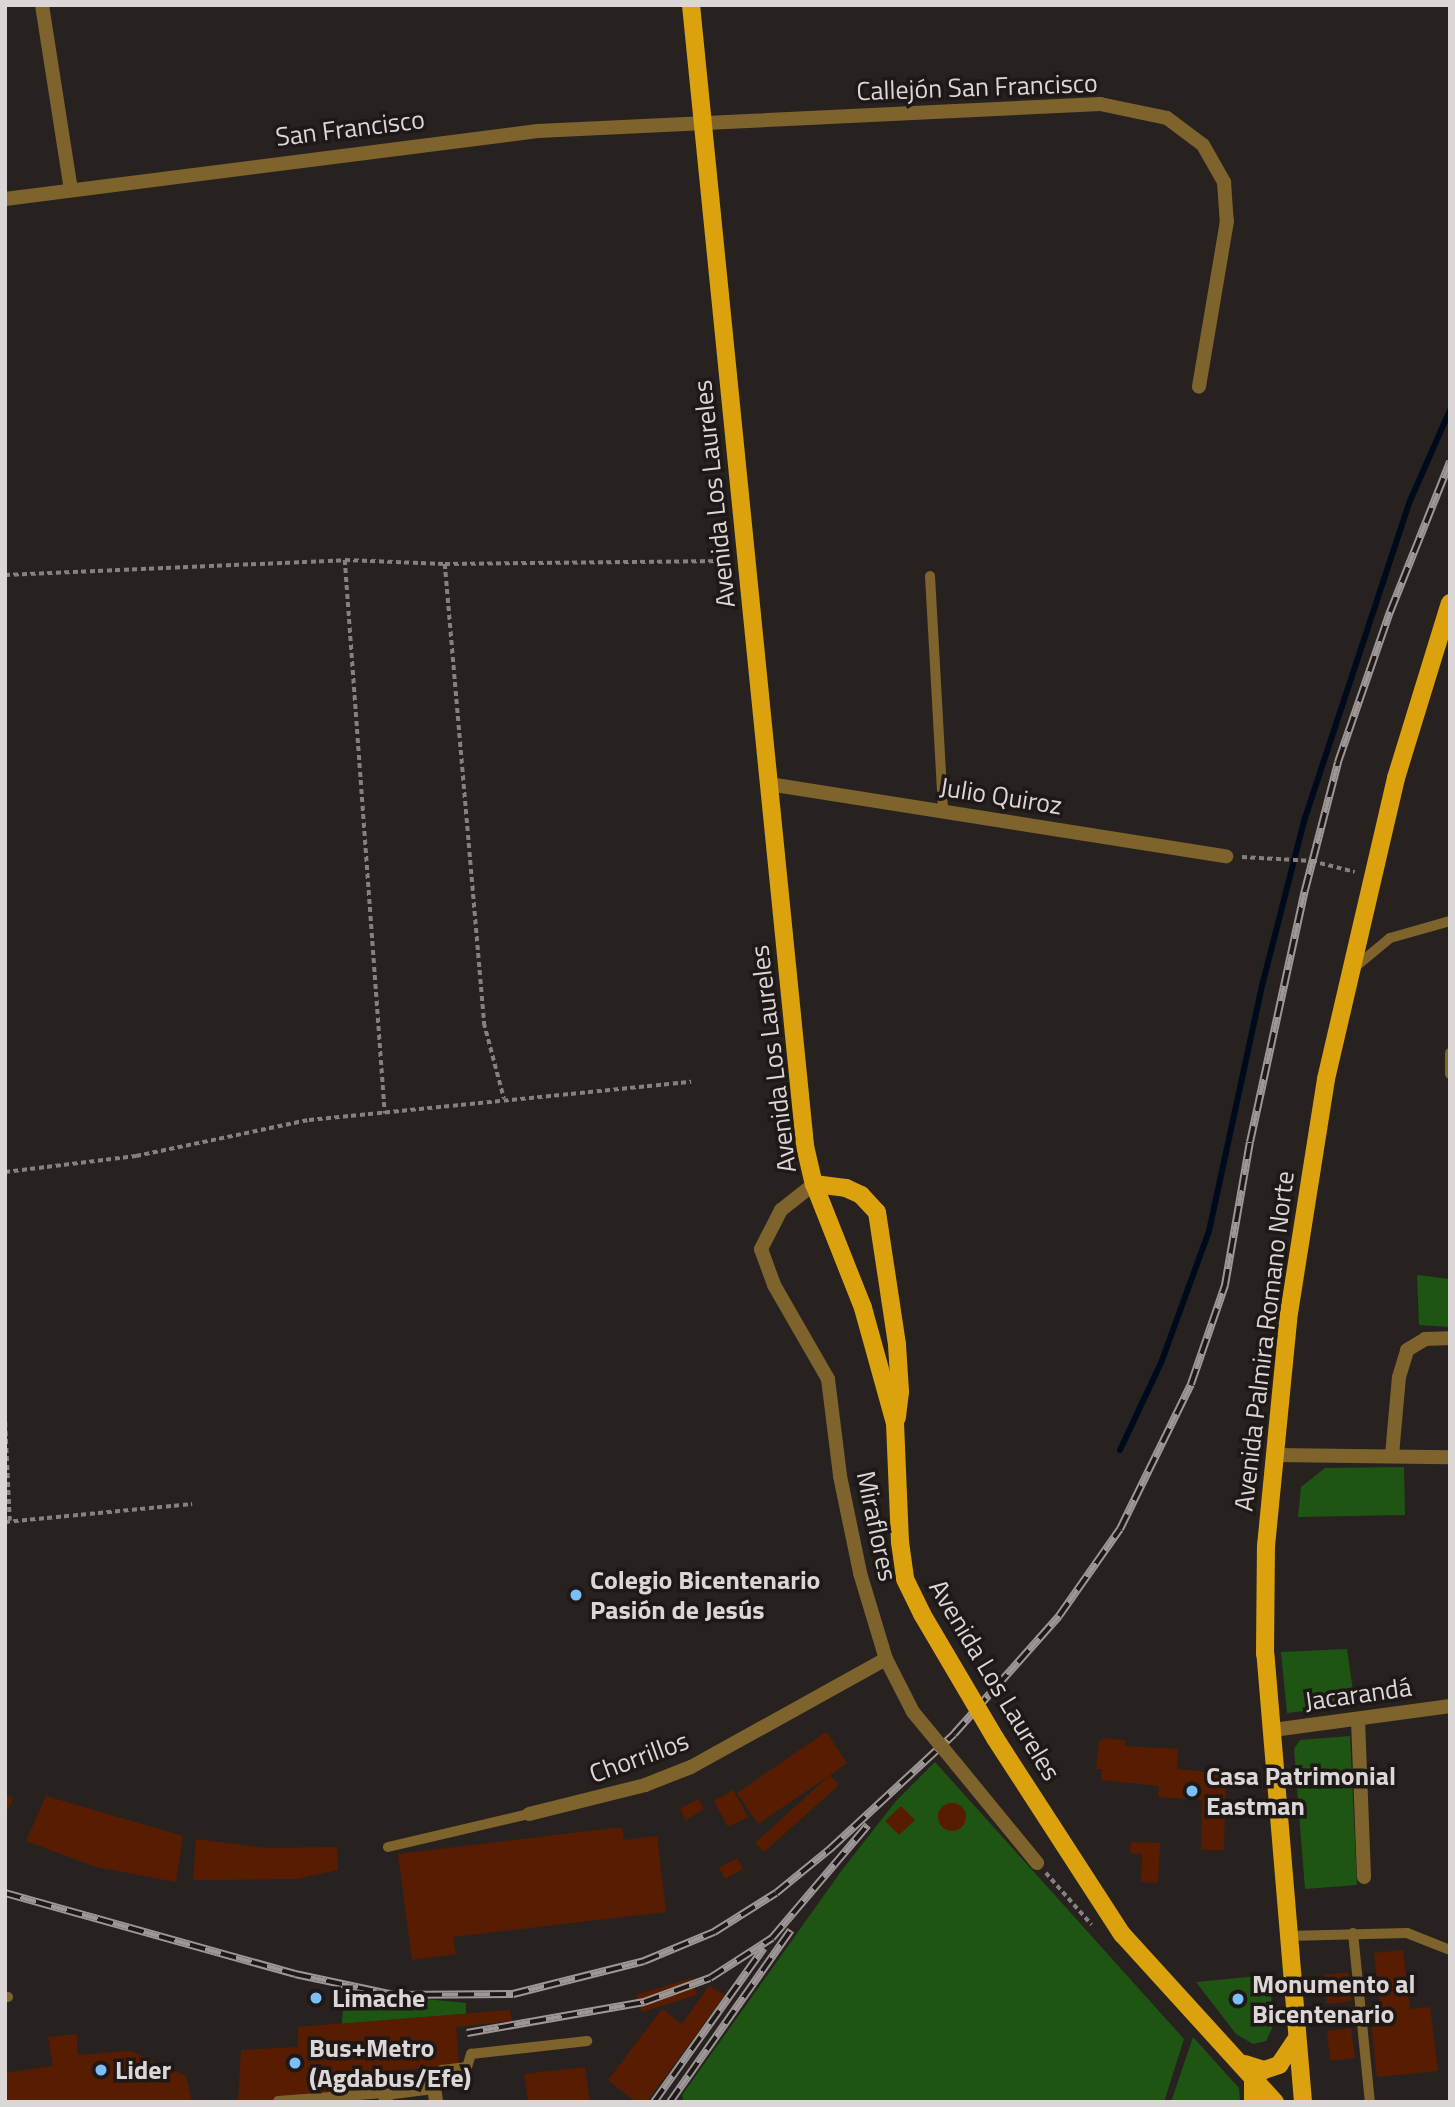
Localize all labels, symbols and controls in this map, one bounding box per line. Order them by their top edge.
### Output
street label: Callejón San Francisco [856,67,1098,107]
street label: San Francisco [274,103,426,153]
street label: Avenida Los Laureles [687,379,741,609]
street label: Julio Quiroz [938,771,1064,821]
street label: Avenida Los Laureles [744,944,802,1174]
street label: Avenida Palmira Romano Norte [1228,1169,1300,1513]
street label: Miraflores [850,1468,904,1584]
place label: Colegio Bicentenario Pasión de Jesús [590,1564,820,1626]
street label: Avenida Los Laureles [923,1574,1067,1786]
marker: Colegio Bicentenario Pasión de Jesús [568,1587,584,1603]
street label: Jacarandá [1303,1671,1413,1717]
street label: Chorrillos [585,1725,693,1789]
place label: Casa Patrimonial Eastman [1206,1760,1396,1822]
marker: Casa Patrimonial Eastman [1184,1783,1200,1799]
place label: Monumento al Bicentenario [1252,1968,1416,2030]
place label: Limache [332,1982,425,2014]
marker: Limache [306,1988,326,2008]
marker: Monumento al Bicentenario [1230,1991,1246,2007]
place label: Bus+Metro (Agdabus/Efe) [309,2032,471,2094]
place label: Lider [115,2054,171,2086]
marker: Bus+Metro (Agdabus/Efe) [287,2055,303,2071]
marker: Lider [93,2062,109,2078]

